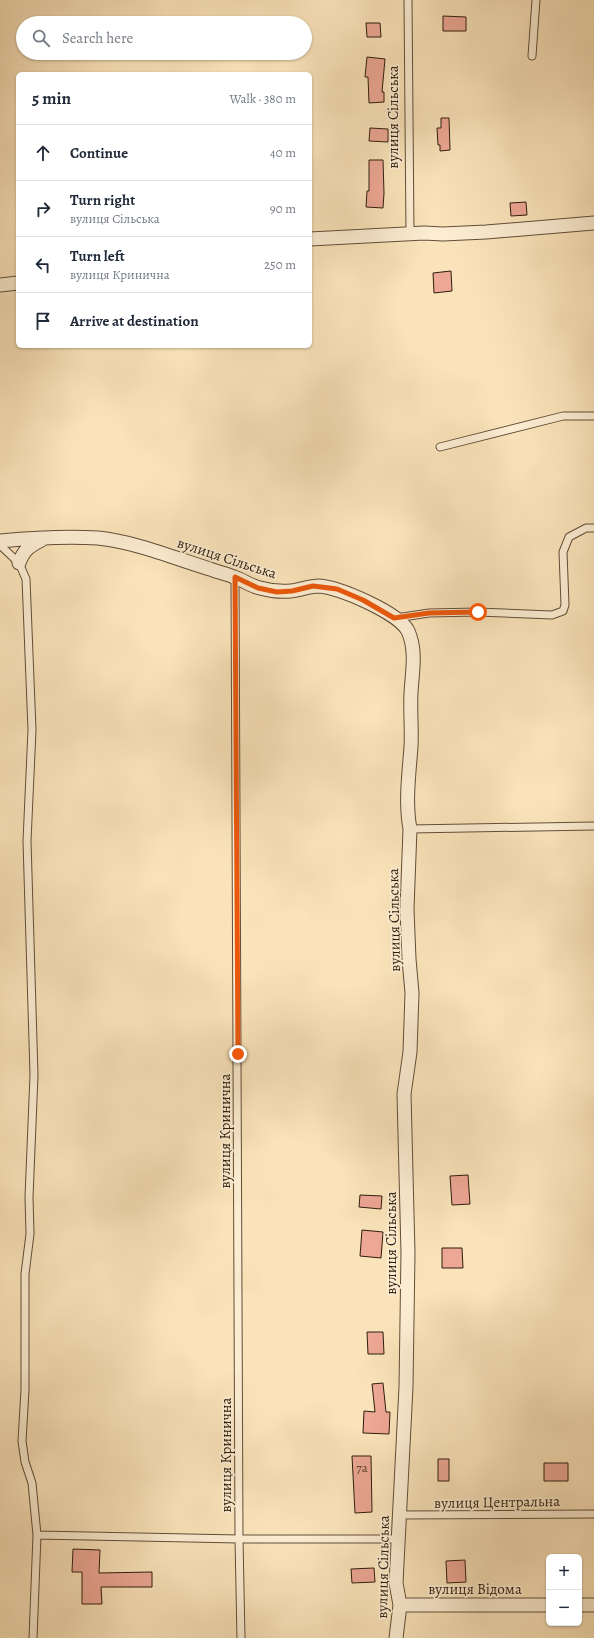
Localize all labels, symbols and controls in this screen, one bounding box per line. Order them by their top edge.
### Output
search box [16,16,312,60]
icon: search [30,27,52,49]
text: Search here [62,28,133,48]
street label: вулиця Сільська [383,65,403,169]
text: 5 min [32,87,71,110]
text: Walk · 380 m [229,90,296,107]
icon: ahead [32,142,54,164]
text: Continue [70,143,128,163]
text: 40 m [270,144,296,161]
text: Turn right [70,190,135,210]
icon: right [32,198,54,220]
text: 90 m [270,200,296,217]
text: вулиця Сільська [70,210,160,227]
text: Turn left [70,246,125,266]
icon: left [32,254,54,276]
text: 250 m [264,256,296,273]
text: вулиця Кринична [70,266,170,283]
icon: arrive [32,310,54,332]
text: Arrive at destination [70,311,199,331]
street label: вулиця Сільська [175,532,279,584]
route start [469,603,487,621]
street label: вулиця Сільська [383,868,405,972]
route end [229,1045,247,1063]
street label: вулиця Кринична [215,1073,235,1189]
street label: вулиця Сільська [381,1191,401,1295]
street label: вулиця Кринична [216,1397,236,1513]
house number: 7а [356,1459,368,1476]
street label: вулиця Центральна [434,1491,560,1513]
street label: вулиця Сільська [372,1515,394,1619]
map controls [546,1554,582,1626]
button: + [546,1554,582,1590]
street label: вулиця Відома [428,1579,522,1599]
button: − [546,1590,582,1626]

